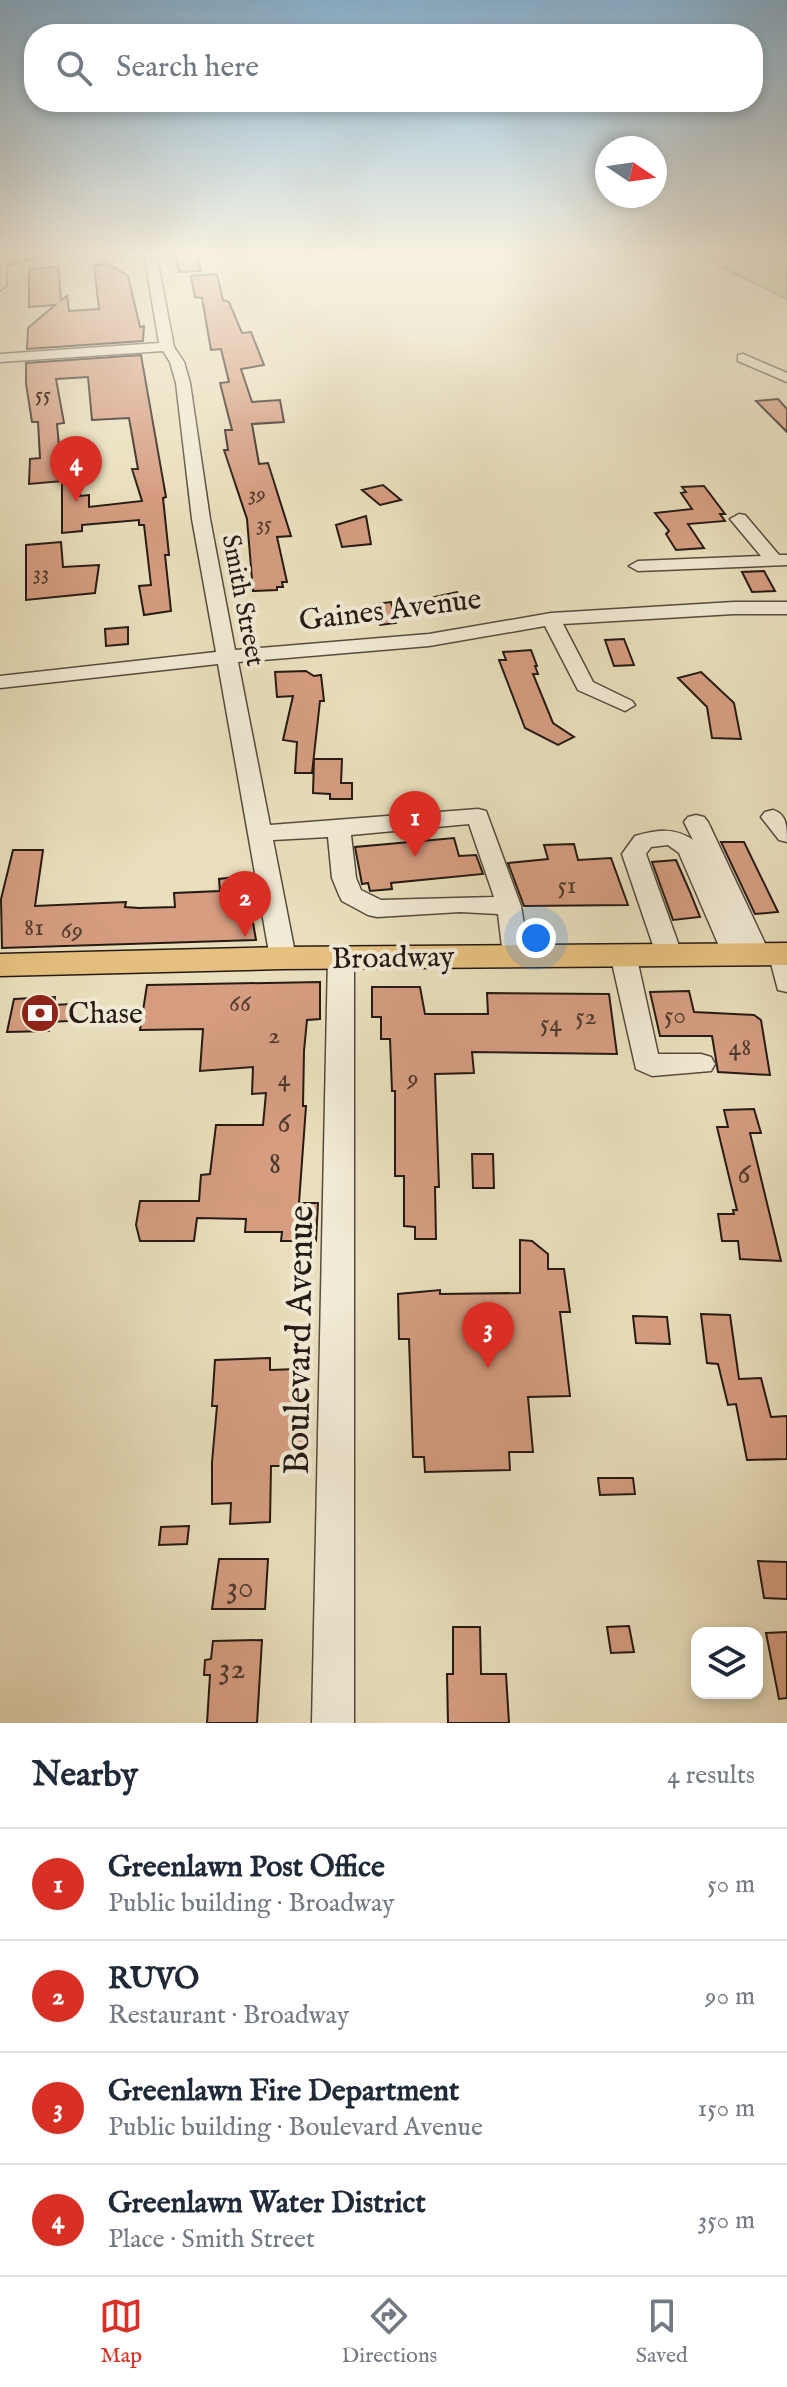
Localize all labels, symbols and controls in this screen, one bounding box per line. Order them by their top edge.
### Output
search box [24,24,763,112]
icon: search [52,46,96,90]
text: Search here [116,49,259,87]
north arrow [595,136,667,208]
house number: 55 [35,381,51,409]
pin: 4 [50,436,102,502]
house number: 39 [248,480,266,508]
house number: 35 [256,510,272,538]
street label: Smith Street [214,532,271,669]
house number: 33 [33,559,49,587]
street label: Gaines Avenue [297,581,484,641]
pin: 1 [389,791,441,857]
house number: 51 [557,869,577,902]
pin: 2 [219,871,271,937]
house number: 81 [24,911,44,944]
house number: 69 [61,914,83,947]
your location [516,918,556,958]
street label: Broadway [331,939,455,979]
house number: 66 [229,987,252,1020]
bank icon: Chase [19,992,61,1034]
place label: Chase [68,996,143,1034]
house number: 50 [664,999,686,1032]
house number: 52 [575,1000,597,1033]
house number: 54 [540,1007,562,1040]
house number: 2 [268,1019,280,1052]
house number: 48 [729,1031,751,1064]
house number: 4 [278,1062,291,1095]
house number: 9 [406,1062,419,1095]
house number: 6 [277,1103,291,1144]
house number: 8 [269,1144,281,1185]
house number: 6 [737,1154,751,1195]
street label: Boulevard Avenue [275,1205,325,1475]
pin: 3 [462,1302,514,1368]
house number: 30 [226,1568,254,1609]
map controls [691,1627,763,1699]
button: layers [691,1627,763,1699]
house number: 32 [219,1649,245,1690]
text: Nearby [32,1754,138,1797]
text: 4 results [667,1759,755,1792]
text: Greenlawn Post Office [108,1849,385,1887]
text: 1 [53,1868,63,1901]
text: 50 m [707,1868,755,1901]
text: Public building · Broadway [108,1887,395,1920]
text: RUVO [108,1961,199,1999]
text: 2 [52,1980,64,2013]
text: 90 m [705,1980,755,2013]
text: Restaurant · Broadway [108,1999,349,2032]
text: Greenlawn Fire Department [108,2073,459,2111]
text: 3 [53,2092,63,2125]
text: 150 m [697,2092,755,2125]
text: Public building · Boulevard Avenue [108,2111,483,2144]
text: Greenlawn Water District [108,2185,426,2223]
text: 4 [52,2204,64,2237]
text: 350 m [697,2204,755,2237]
text: Place · Smith Street [108,2223,315,2256]
tab: Map [99,2294,143,2370]
tab: Directions [342,2294,437,2370]
tab: Saved [636,2294,688,2370]

